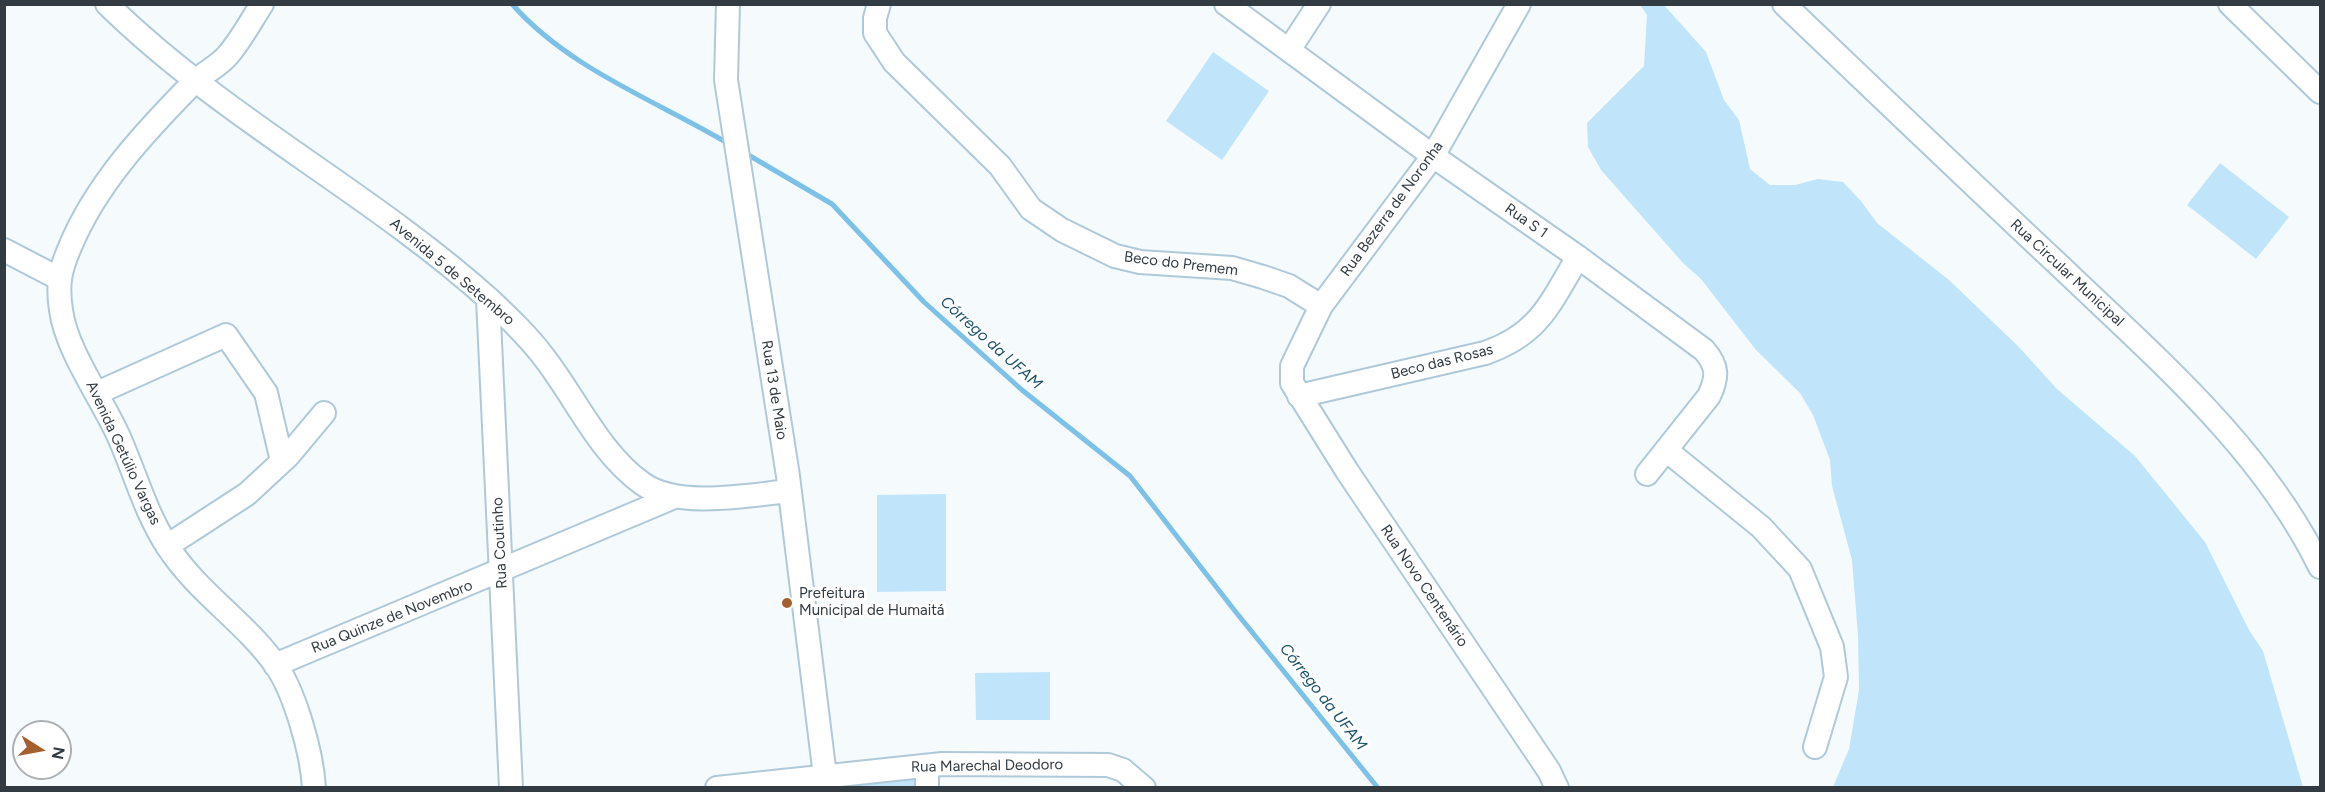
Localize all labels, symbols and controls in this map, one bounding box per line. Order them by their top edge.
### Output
street label: Rua Bezerra de Noronha [1337,138,1447,280]
street label: Rua S 1 [1501,200,1551,242]
street label: Avenida 5 de Setembro [386,215,518,329]
street label: Rua Circular Municipal [2006,216,2128,330]
street label: Beco do Premem [1123,248,1239,280]
water label: Córrego da UFAM [936,292,1046,394]
street label: Rua 13 de Maio [757,339,791,441]
street label: Beco das Rosas [1389,341,1495,383]
street label: Avenida Getúlio Vargas [82,378,164,528]
street label: Rua Coutinho [489,497,511,589]
street label: Rua Novo Centenário [1376,521,1472,651]
street label: Rua Quinze de Novembro [309,576,475,658]
place label: Prefeitura Municipal de Humaitá [799,585,945,620]
marker: Prefeitura Municipal de Humaitá [780,596,794,610]
water label: Córrego da UFAM [1275,640,1371,754]
north arrow [12,720,72,780]
text: N [48,745,69,761]
street label: Rua Marechal Deodoro [911,756,1063,776]

